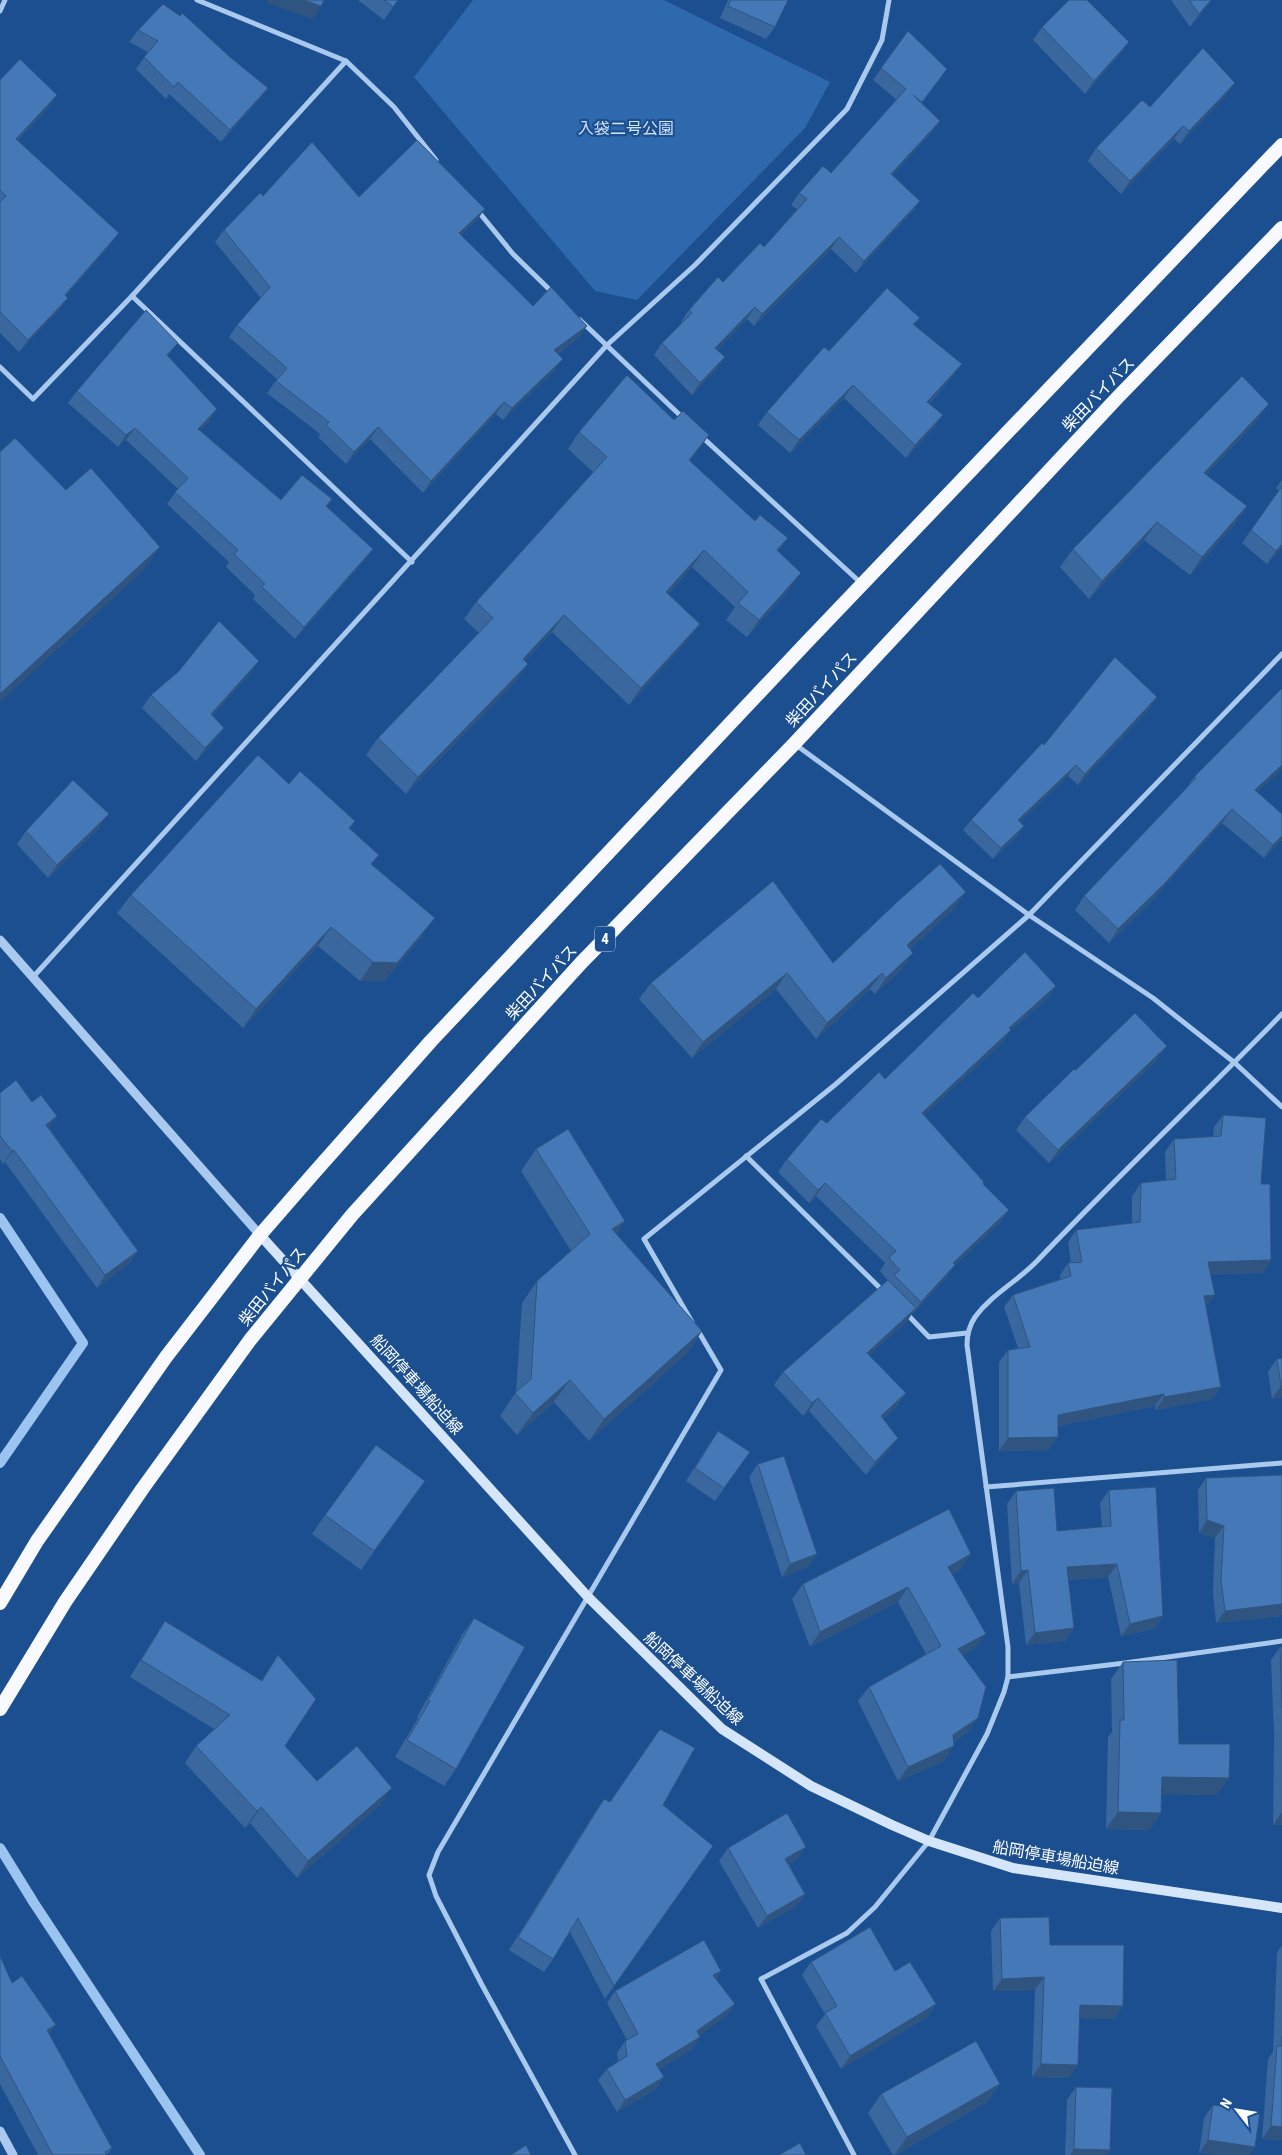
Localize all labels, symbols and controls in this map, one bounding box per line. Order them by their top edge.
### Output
park label: 入袋二号公園 [578,119,674,138]
street label: 柴田バイパス [1058,353,1138,435]
street label: 柴田バイパス [782,648,861,731]
road number: 4 [595,926,615,952]
street label: 柴田バイパス [502,941,581,1024]
street label: 柴田バイパス [235,1243,310,1329]
street label: 船岡停車場船迫線 [367,1330,467,1438]
street label: 船岡停車場船迫線 [640,1628,747,1729]
street label: 船岡停車場船迫線 [991,1837,1121,1878]
north arrow [1212,2085,1262,2135]
text: N [1217,2096,1235,2111]

